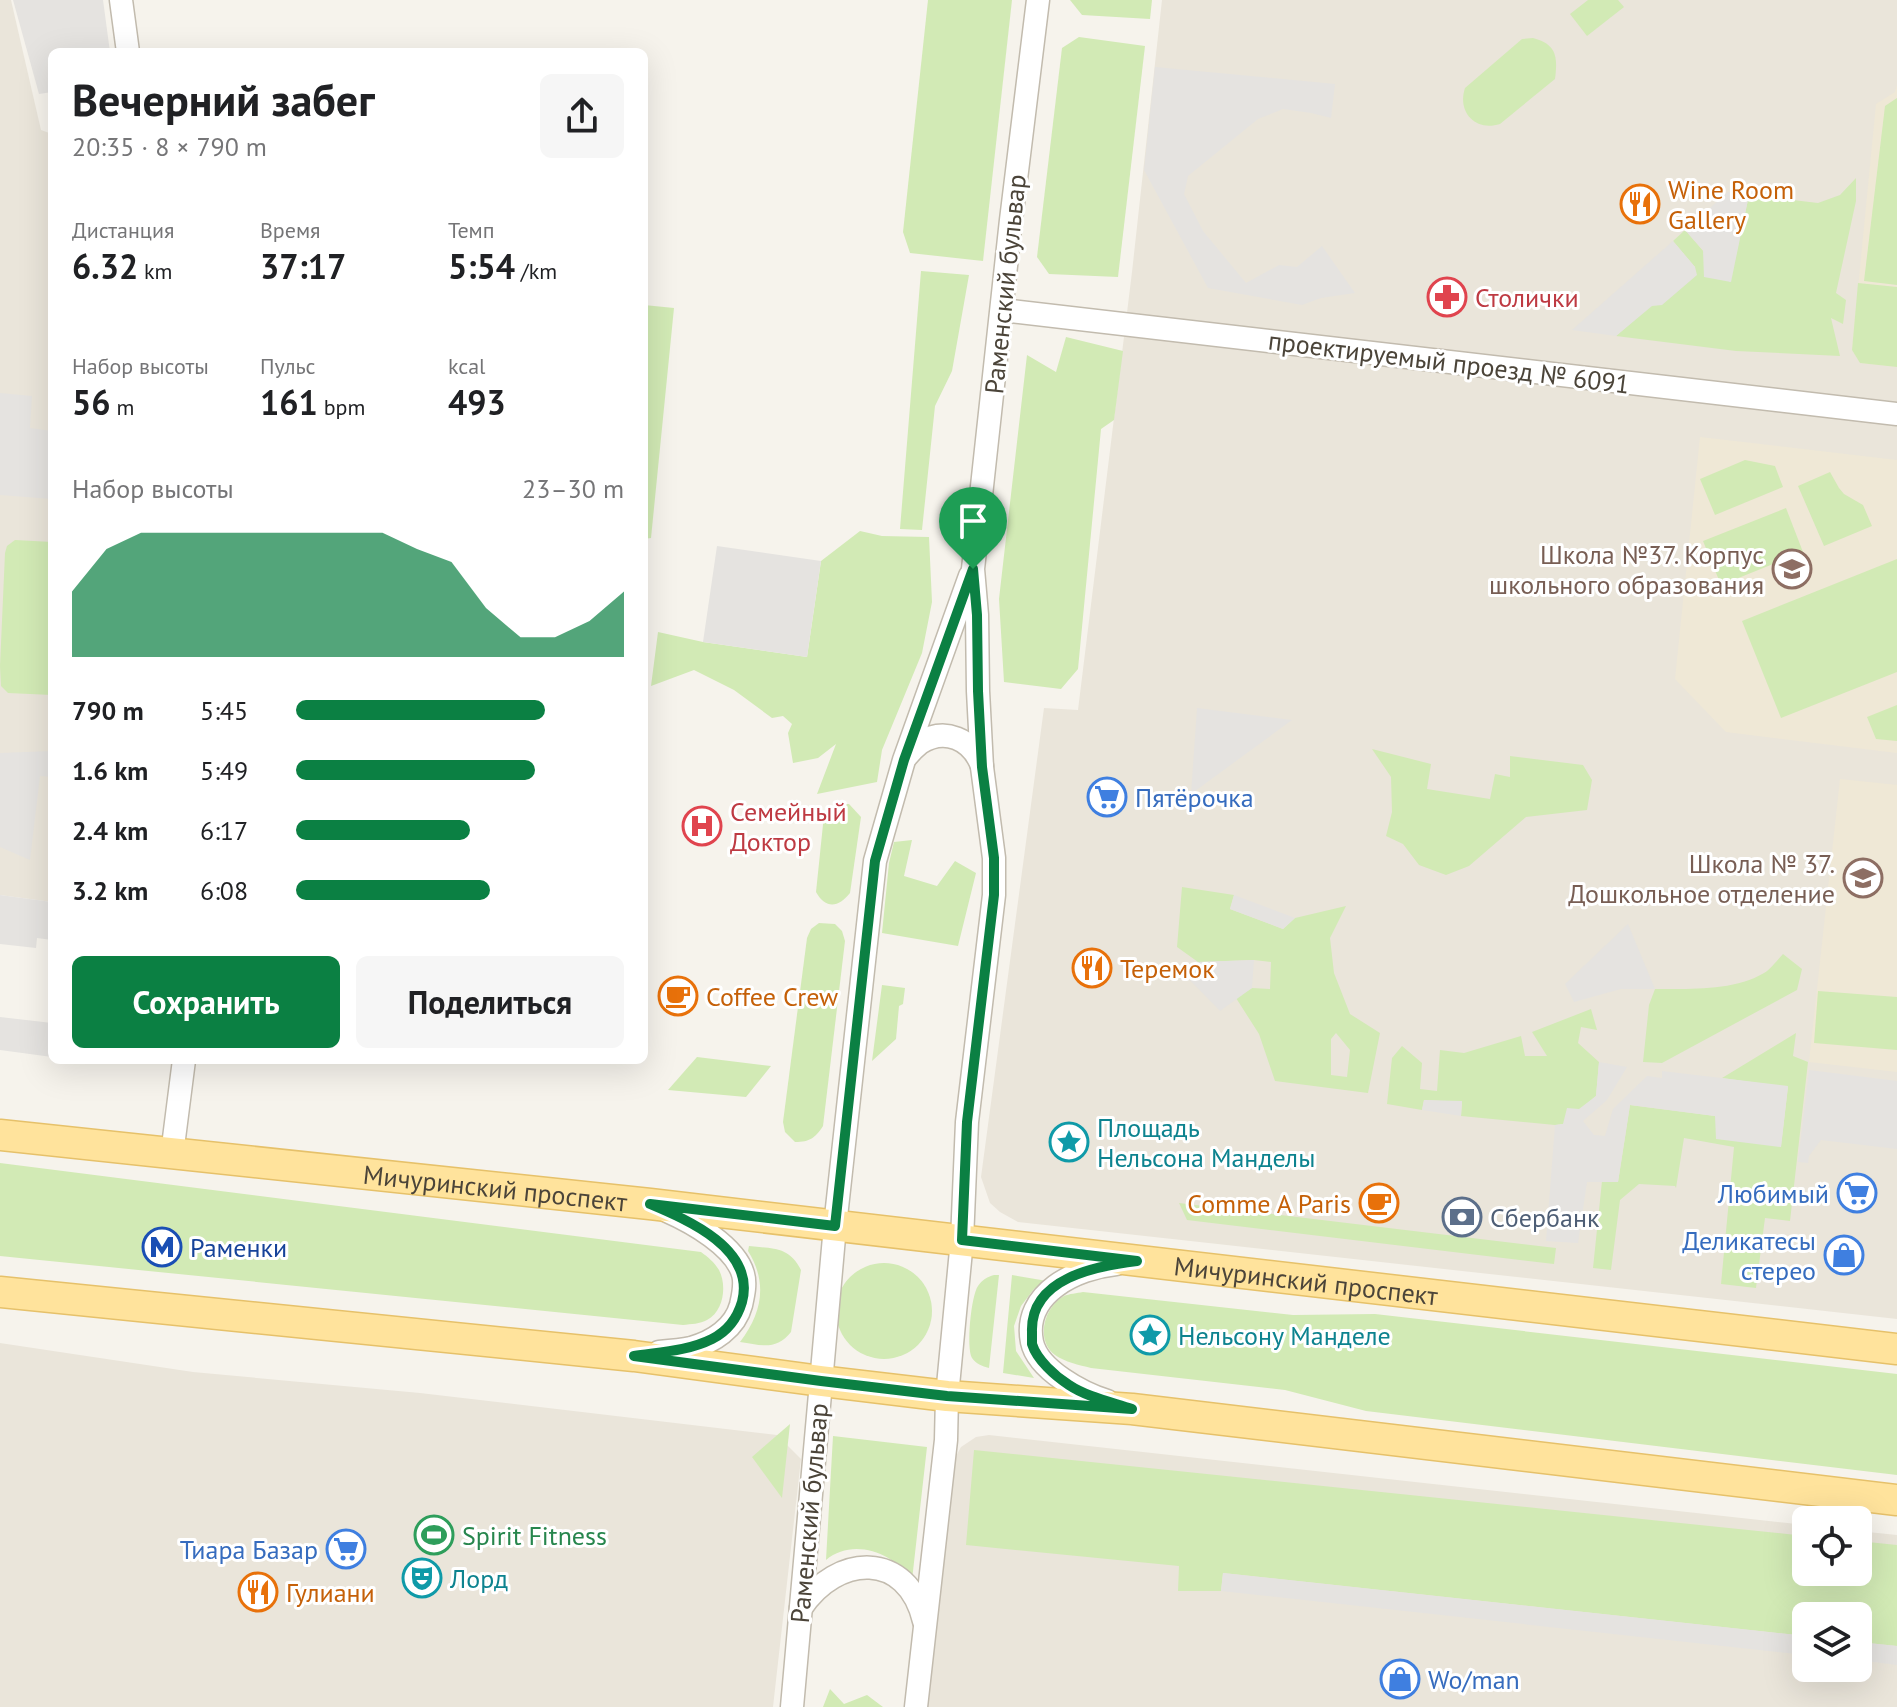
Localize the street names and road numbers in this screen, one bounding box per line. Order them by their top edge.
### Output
street label: Раменский бульвар [977,173,1033,395]
street label: проектируемый проезд № 6091 [1266,323,1632,401]
street label: Мичуринский проспект [362,1157,629,1218]
street label: Мичуринский проспект [1172,1249,1440,1312]
street label: Раменский бульвар [783,1402,835,1624]

